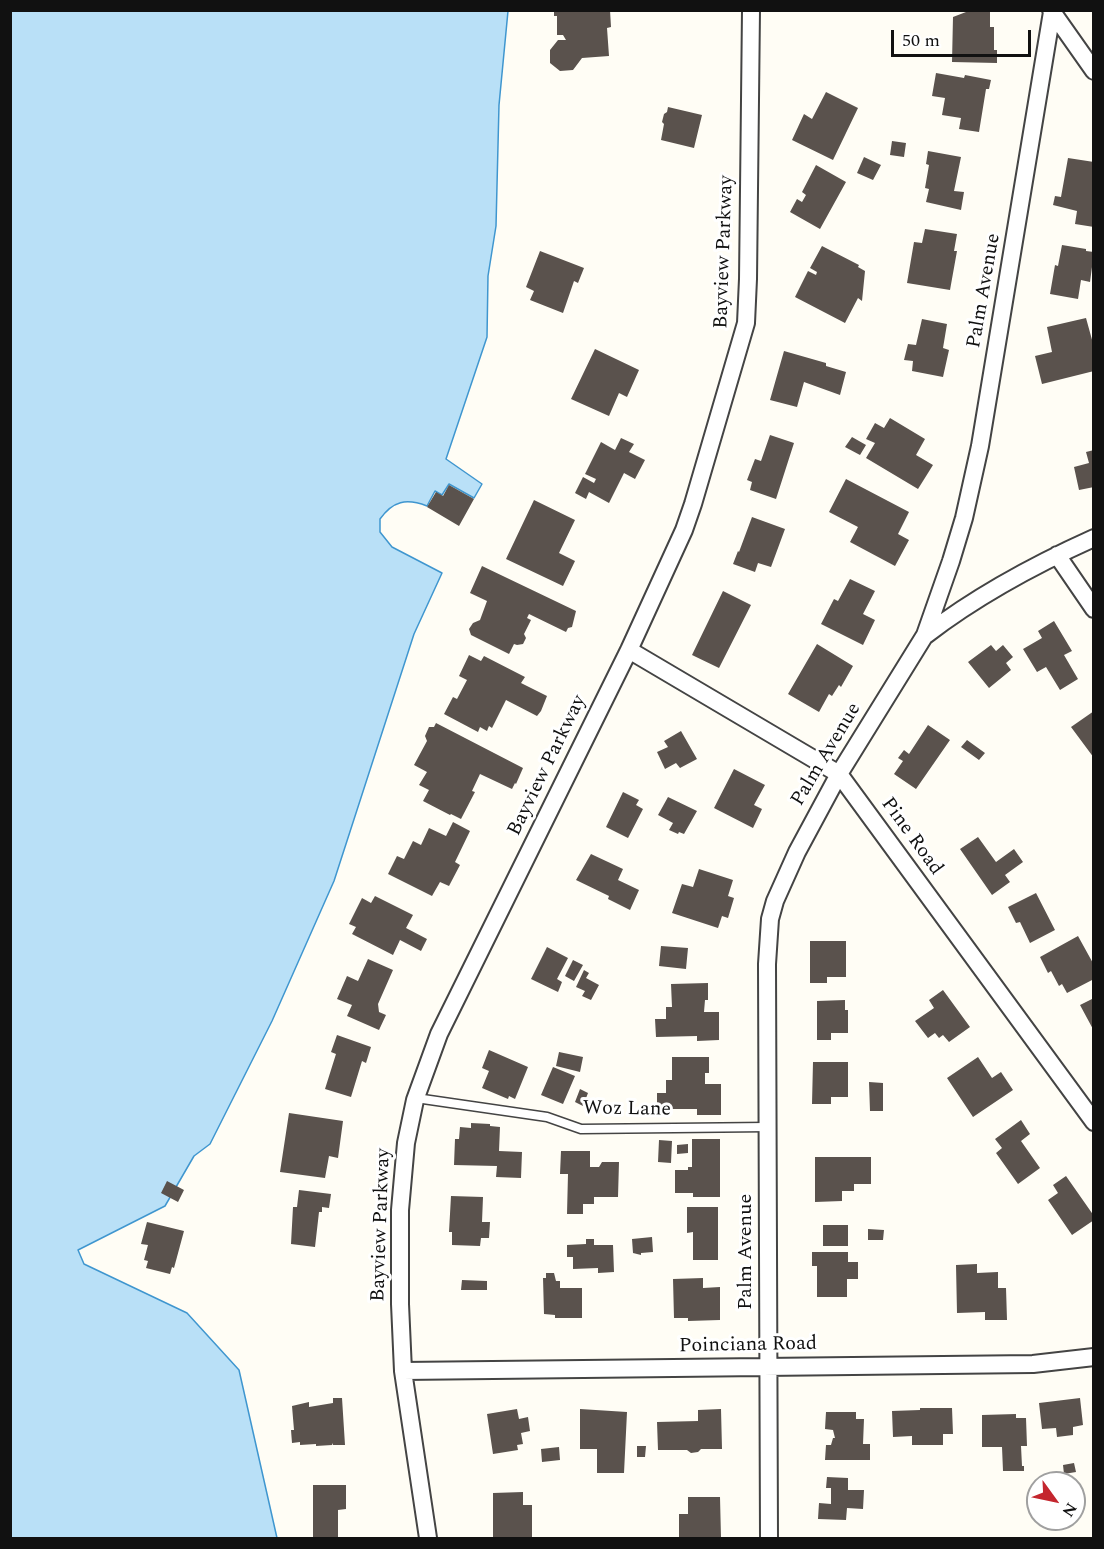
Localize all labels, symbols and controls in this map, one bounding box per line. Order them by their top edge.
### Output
scale bar [894,18,1034,56]
text: 50 m [902,27,940,54]
street label: Bayview Parkway [710,175,740,329]
street label: Palm Avenue [963,232,1007,350]
street label: Bayview Parkway [504,692,592,840]
street label: Palm Avenue [787,699,867,811]
street label: Pine Road [875,793,947,881]
street label: Woz Lane [583,1097,671,1123]
street label: Bayview Parkway [367,1148,397,1302]
street label: Palm Avenue [735,1194,759,1310]
street label: Poinciana Road [679,1333,817,1359]
north arrow [1026,1471,1086,1531]
text: N [1056,1498,1083,1522]

